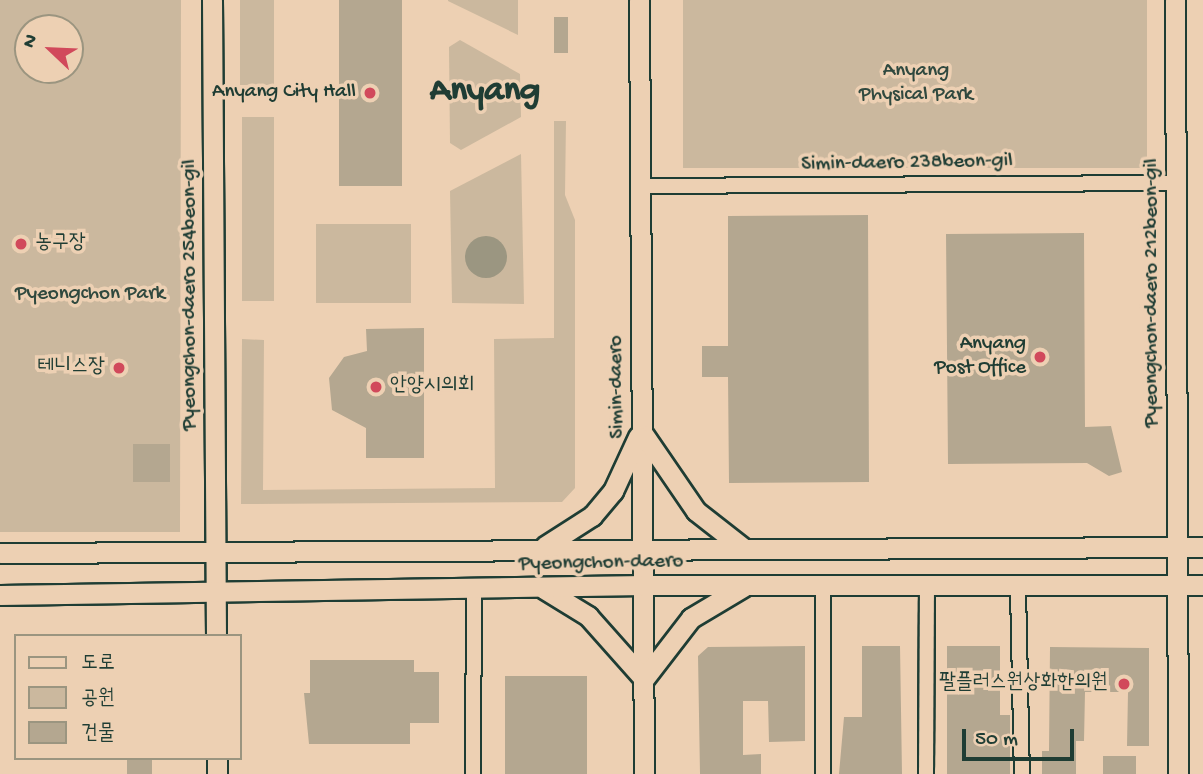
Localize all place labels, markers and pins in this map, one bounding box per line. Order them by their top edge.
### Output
place label: Anyang City Hall [212,80,356,106]
marker: Anyang City Hall [362,85,378,101]
place label: 농구장 [35,231,86,257]
marker: 농구장 [13,236,29,252]
place label: Anyang Post Office [934,332,1026,382]
marker: Anyang Post Office [1032,349,1048,365]
place label: 테니스장 [37,355,105,381]
marker: 테니스장 [111,360,127,376]
place label: 안양시의회 [390,374,474,400]
marker: 안양시의회 [368,379,384,395]
place label: 팔플러스원상화한의원 [939,671,1108,697]
marker: 팔플러스원상화한의원 [1114,674,1134,694]

